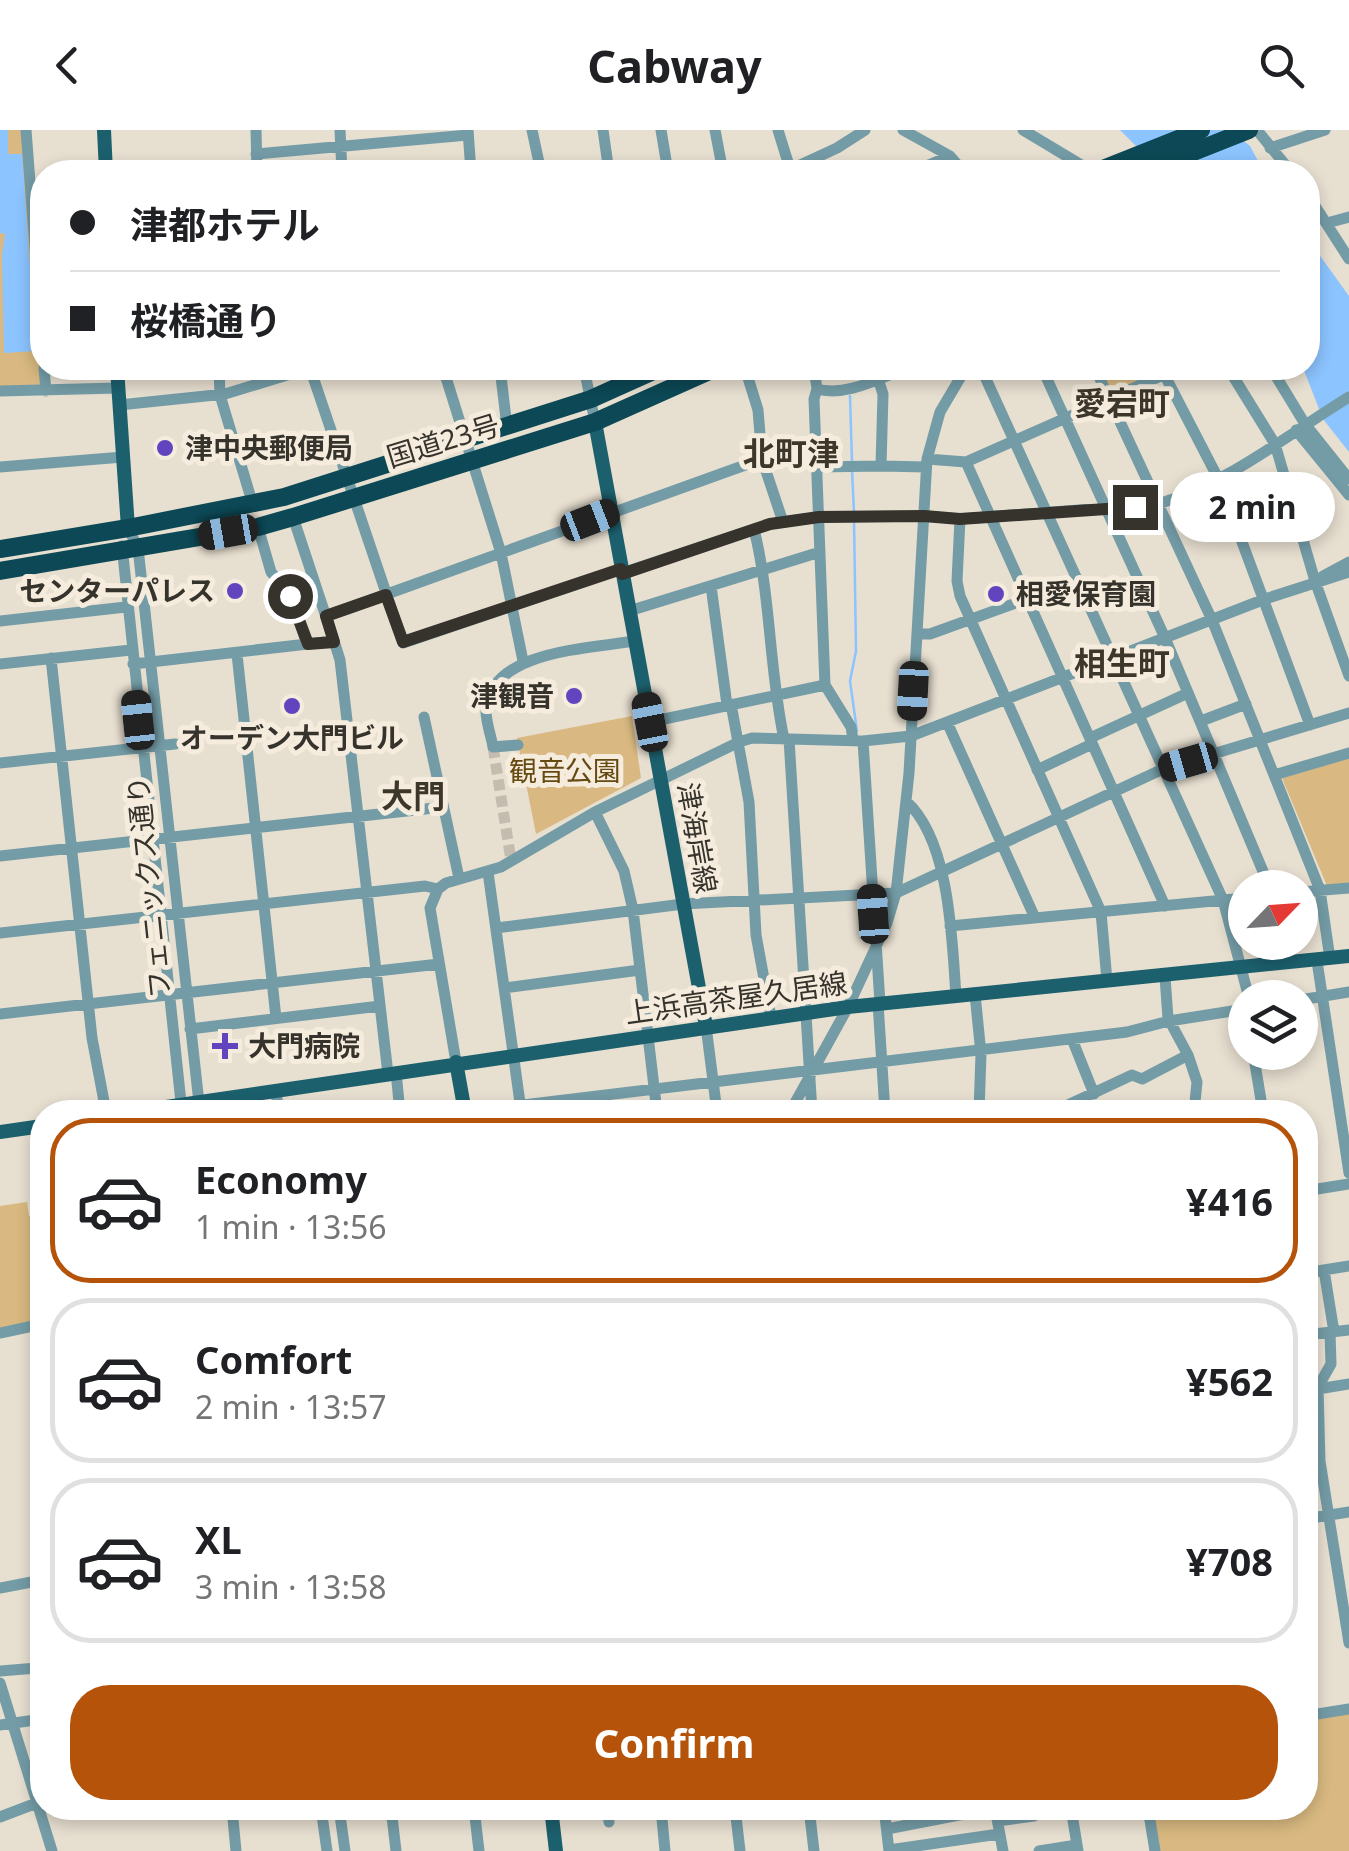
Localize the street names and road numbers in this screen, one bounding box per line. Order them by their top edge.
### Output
street label: 国道23号 [382,405,504,475]
street label: フェニックス通り [117,774,179,1000]
street label: 津海岸線 [670,779,726,896]
street label: 上浜高茶屋久居線 [622,963,849,1031]

